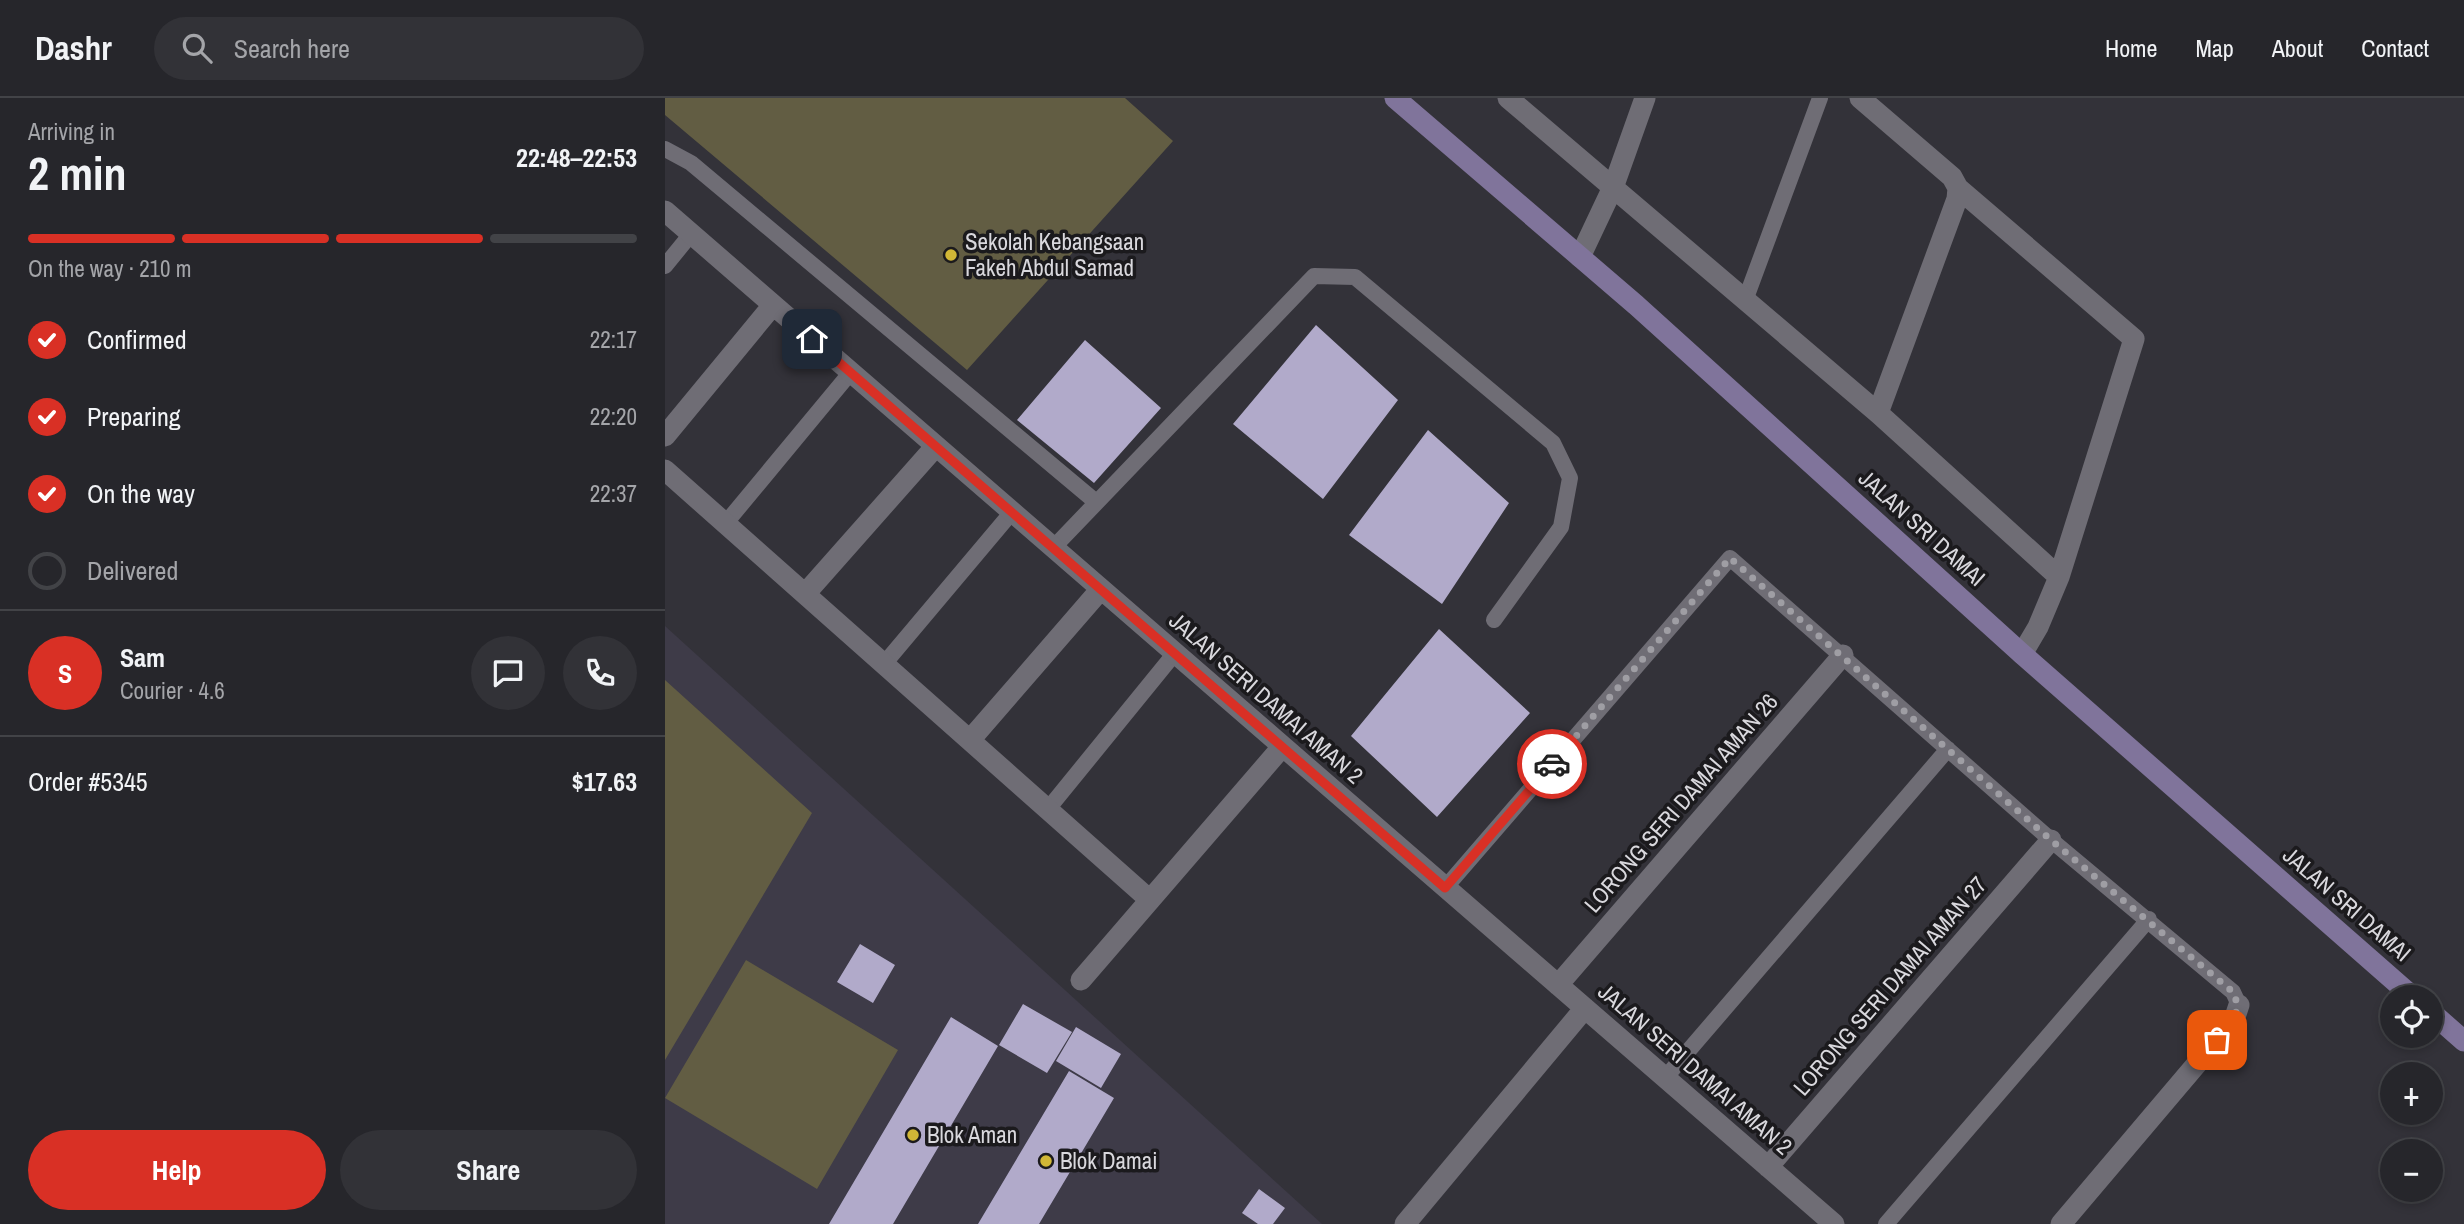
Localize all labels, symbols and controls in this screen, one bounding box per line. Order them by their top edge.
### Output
search box [154,17,644,80]
text: Dashr [35,26,112,70]
icon: search [178,29,216,67]
text: Search here [234,31,350,66]
text: Home [2105,32,2157,64]
text: Map [2195,32,2234,64]
text: About [2272,32,2323,64]
text: Contact [2361,32,2429,64]
text: Arriving in [28,116,115,147]
text: 22:48–22:53 [516,140,637,175]
text: 2 min [28,142,127,204]
place label: Sekolah Kebangsaan Fakeh Abdul Samad [965,226,1144,283]
marker: Sekolah Kebangsaan Fakeh Abdul Samad [943,247,959,263]
text: On the way · 210 m [28,253,192,284]
pin [782,309,842,369]
icon: home [793,320,831,358]
icon: check [28,321,66,359]
text: Confirmed [87,322,187,357]
text: 22:17 [590,324,637,355]
icon: check [28,398,66,436]
text: Preparing [87,399,181,434]
text: 22:20 [590,401,637,432]
street label: JALAN SRI DAMAI [1852,462,1992,593]
icon: check [28,475,66,513]
text: On the way [87,476,195,511]
text: 22:37 [590,478,637,509]
text: Delivered [87,553,178,588]
street label: JALAN SERI DAMAI AMAN 2 [1163,605,1370,790]
button: chat [471,636,545,710]
button: phone [563,636,637,710]
text: Sam [120,640,165,675]
text: S [58,656,72,691]
text: Courier · 4.6 [120,675,225,706]
street label: LORONG SERI DAMAI AMAN 26 [1577,687,1784,919]
courier [1517,729,1587,799]
icon: car [1533,745,1571,783]
text: Order #5345 [28,764,148,799]
text: $17.63 [572,764,637,799]
street label: JALAN SRI DAMAI [2277,839,2418,968]
street label: LORONG SERI DAMAI AMAN 27 [1786,870,1993,1102]
street label: JALAN SERI DAMAI AMAN 2 [1592,976,1799,1161]
map controls [2380,985,2443,1202]
button: locate [2380,985,2443,1048]
pin [2187,1010,2247,1070]
icon: bag [2198,1021,2236,1059]
button: + [2380,1062,2443,1125]
place label: Blok Aman [927,1119,1017,1150]
marker: Blok Aman [905,1127,921,1143]
button: Help [28,1130,326,1210]
button: Share [340,1130,637,1210]
button: − [2380,1139,2443,1202]
place label: Blok Damai [1060,1145,1157,1176]
marker: Blok Damai [1038,1153,1054,1169]

